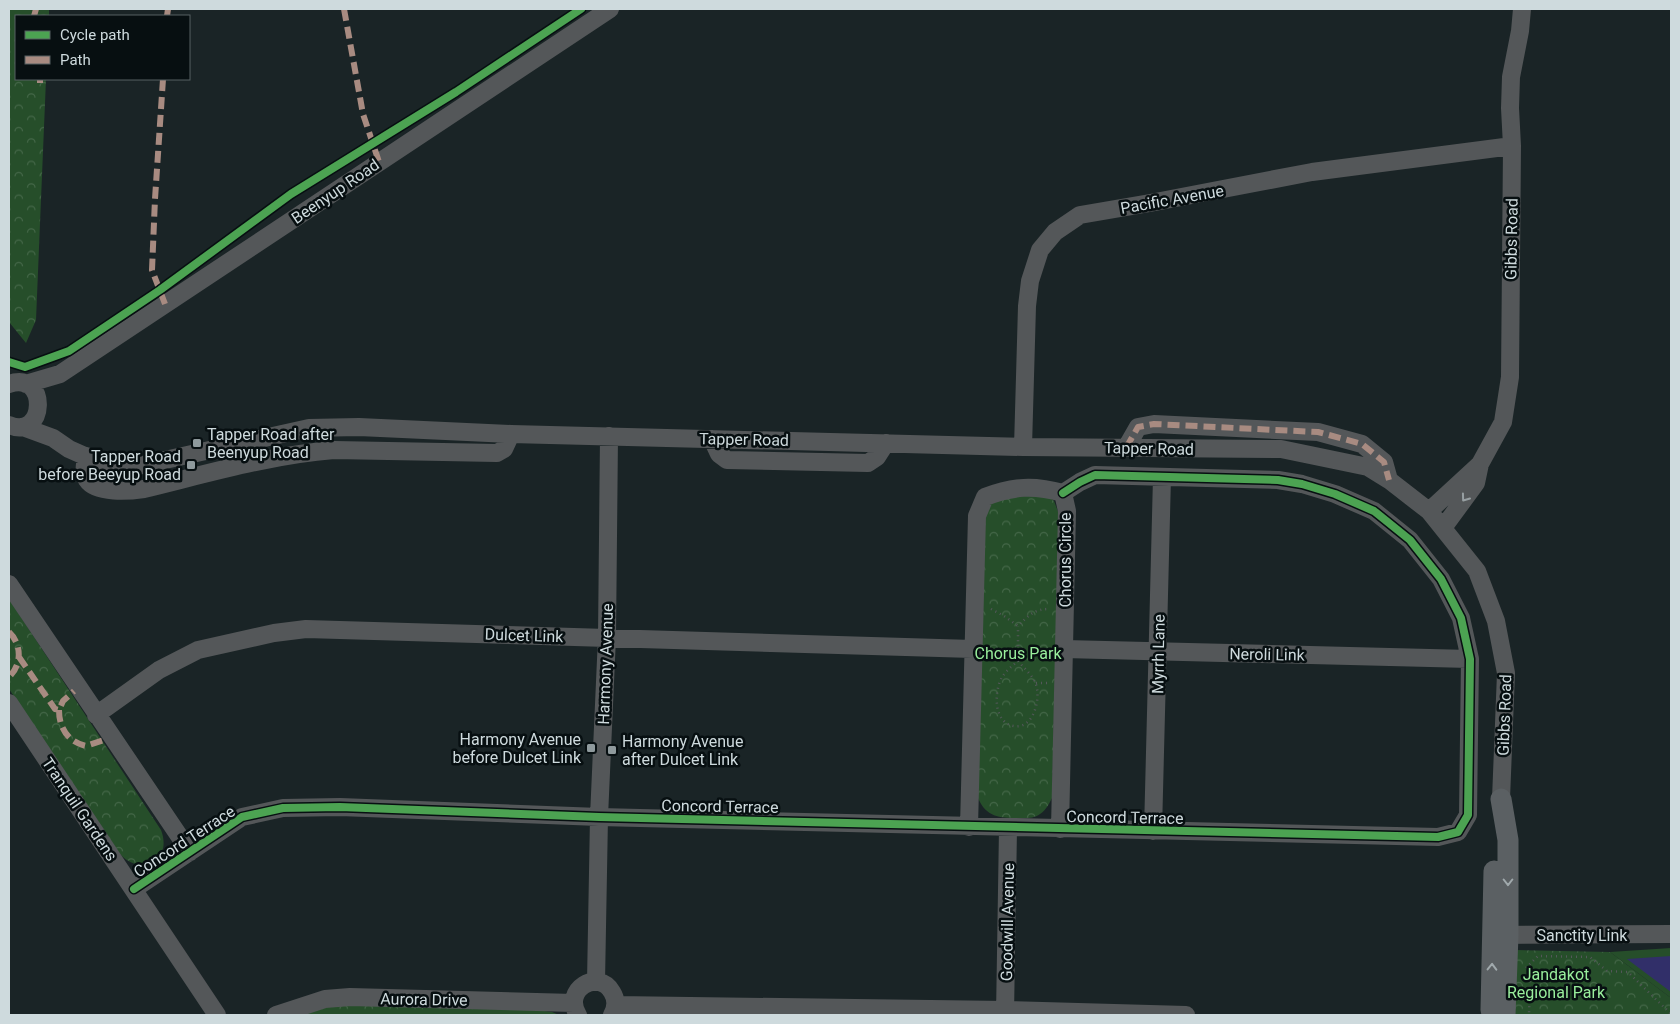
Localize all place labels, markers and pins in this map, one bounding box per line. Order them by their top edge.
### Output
place label: Tapper Road after Beenyup Road [207,425,335,462]
marker: Tapper Road after Beenyup Road [191,437,203,449]
place label: Tapper Road before Beeyup Road [38,447,181,484]
marker: Tapper Road before Beeyup Road [185,459,197,471]
place label: Harmony Avenue before Dulcet Link [452,730,582,767]
place label: Harmony Avenue after Dulcet Link [622,732,743,769]
marker: Harmony Avenue before Dulcet Link [585,742,597,754]
marker: Harmony Avenue after Dulcet Link [606,744,618,756]

